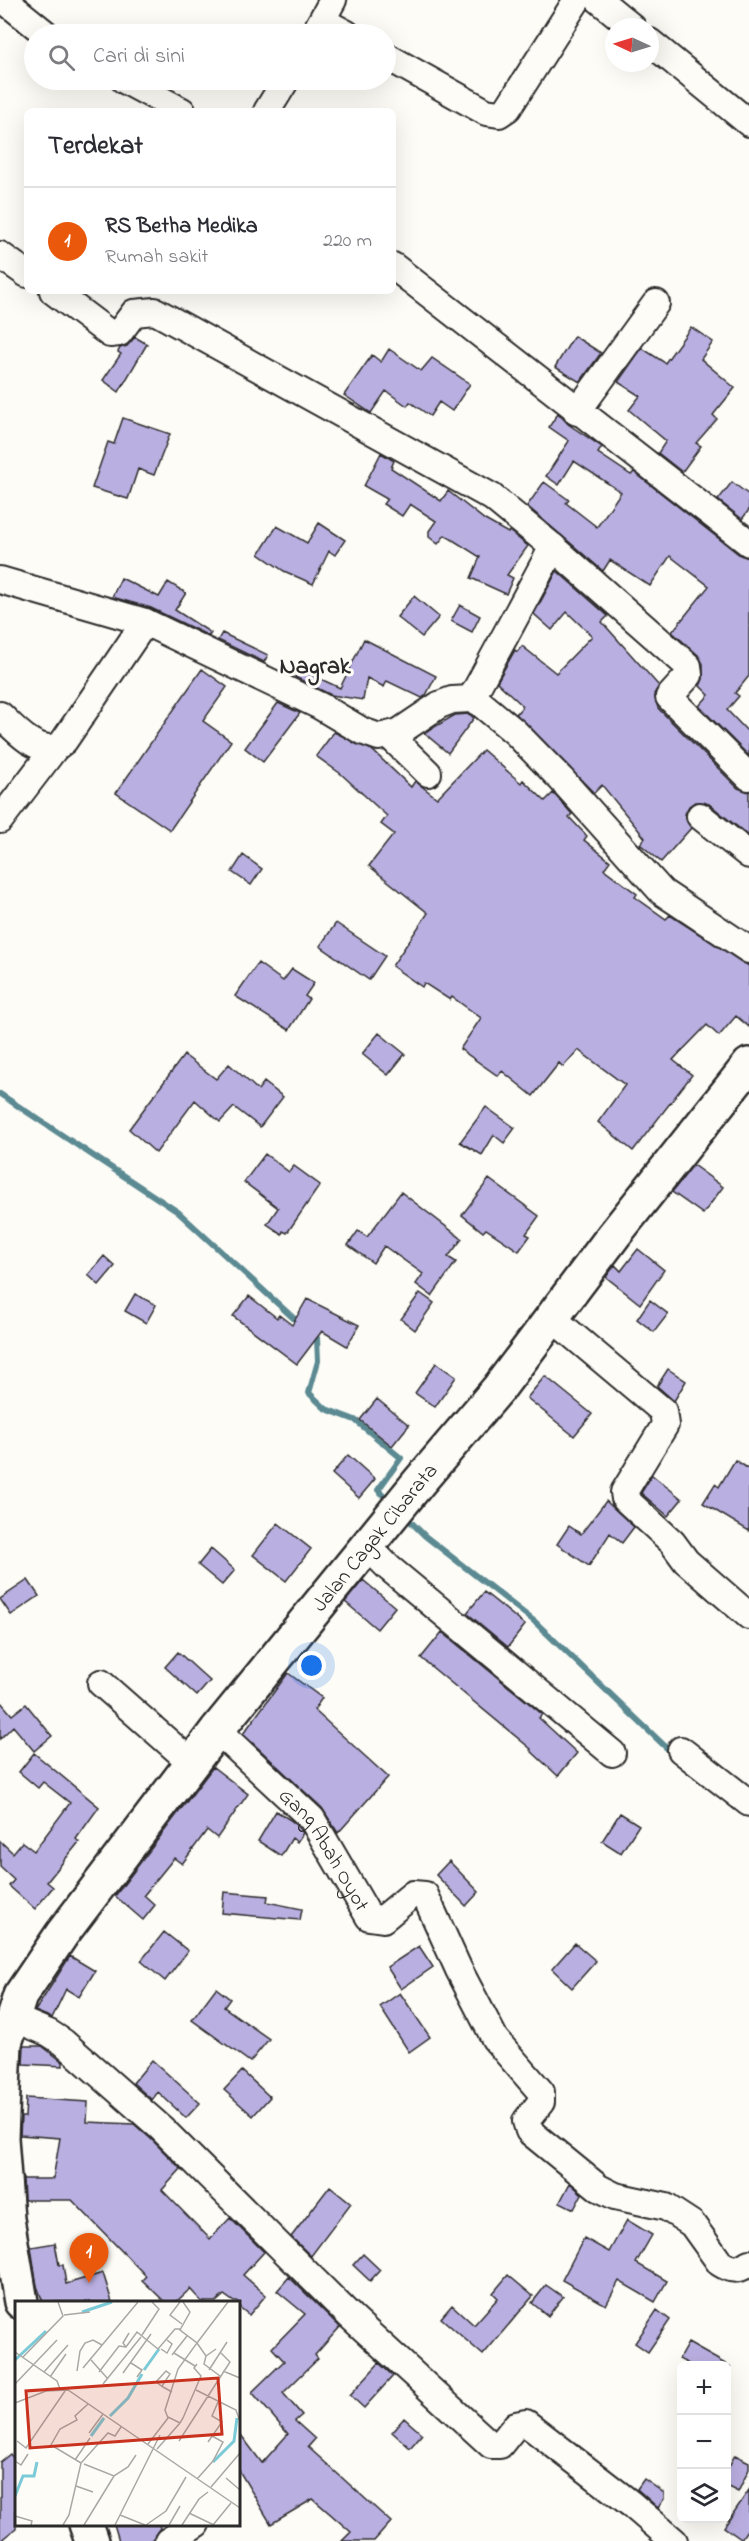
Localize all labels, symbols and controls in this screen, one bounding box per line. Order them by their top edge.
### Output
north arrow [605,18,659,72]
search box [24,24,396,90]
icon: search [45,41,78,74]
text: Cari di sini [93,41,185,73]
text: Terdekat [48,128,143,166]
text: RS Betha Medika [105,211,258,243]
text: 1 [64,227,71,256]
text: 220 m [323,227,372,256]
text: Rumah sakit [105,243,208,272]
district label: Nagrak [280,650,351,686]
street label: Jalan Cagak Cibarata [306,1457,446,1619]
your location [297,1651,326,1680]
street label: Gang Abah Oyot [271,1782,376,1917]
pin: 1 [70,2234,109,2283]
inset map [15,2301,240,2526]
map controls [677,2361,731,2523]
button: + [677,2361,731,2415]
button: − [677,2415,731,2469]
button: layers [677,2469,731,2523]

